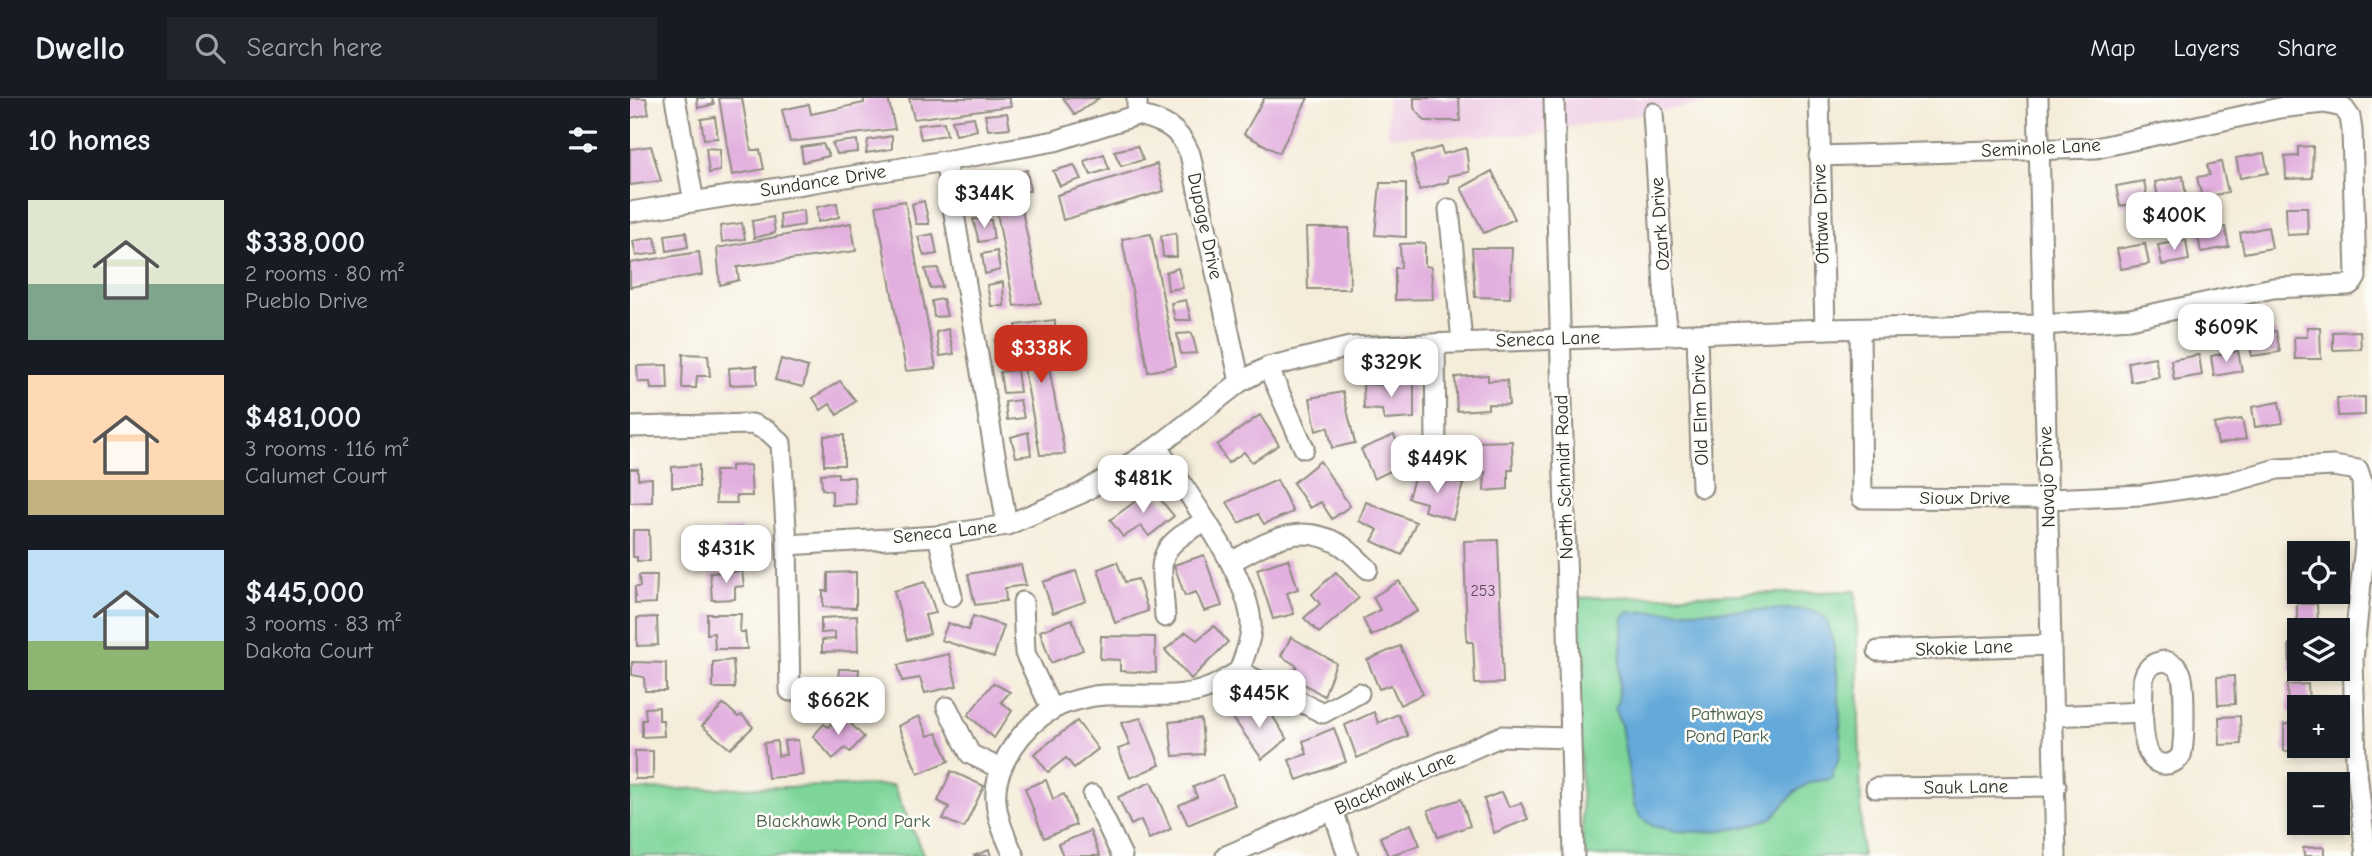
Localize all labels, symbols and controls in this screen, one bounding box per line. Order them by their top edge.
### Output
search box [167,17,657,80]
text: Dwello [35,29,125,67]
icon: search [191,29,229,67]
text: Search here [247,33,382,63]
text: Map [2090,34,2136,62]
text: Layers [2174,34,2239,62]
text: Share [2277,34,2337,62]
icon: filters [564,121,602,159]
text: 10 homes [28,123,150,158]
street label: Seminole Lane [1981,134,2101,162]
street label: Sundance Drive [759,160,887,202]
street label: Ottawa Drive [1808,163,1834,265]
pin: $344K [935,170,1033,230]
street label: Dupage Drive [1183,171,1227,281]
street label: Ozark Drive [1646,176,1674,272]
text: $344K [954,179,1014,206]
pin: $400K [2125,192,2223,252]
text: $400K [2142,201,2206,228]
text: $338,000 [245,225,365,260]
icon: home [84,228,168,312]
text: 2 rooms · 80 m² [245,260,404,287]
text: Pueblo Drive [245,287,368,314]
pin: $609K [2177,304,2275,364]
text: $609K [2194,313,2258,340]
pin: $338K [992,326,1090,385]
street label: Seneca Lane [1495,326,1601,352]
text: $338K [1010,334,1072,361]
pin: $329K [1342,340,1440,399]
text: $329K [1360,348,1422,375]
street label: Old Elm Drive [1687,354,1713,466]
street label: North Schmidt Road [1550,394,1578,560]
text: $481,000 [245,400,362,435]
icon: home [84,403,168,487]
street label: Navajo Drive [2034,426,2060,528]
text: 3 rooms · 116 m² [245,435,409,462]
pin: $449K [1388,436,1486,495]
text: $449K [1407,444,1467,471]
pin: $481K [1094,456,1192,515]
text: Calumet Court [245,462,386,489]
text: $481K [1114,464,1172,491]
street label: Sioux Drive [1920,487,2010,509]
street label: Seneca Lane [892,516,998,548]
pin: $431K [677,526,775,585]
text: $431K [697,534,755,561]
map controls [2287,541,2350,835]
button: locate [2287,541,2350,604]
text: $445,000 [245,575,364,610]
icon: home [84,578,168,662]
house number: 253 [1470,582,1496,600]
text: 3 rooms · 83 m² [245,610,401,637]
button: layers [2287,618,2350,681]
street label: Skokie Lane [1915,635,2013,661]
text: Dakota Court [245,637,373,664]
pin: $445K [1210,670,1308,730]
pin: $662K [789,678,887,737]
text: $445K [1229,679,1289,706]
text: $662K [807,686,869,713]
button: + [2287,695,2350,758]
park label: Pathways Pond Park [1685,703,1769,747]
street label: Blackhawk Lane [1331,747,1459,819]
button: − [2287,772,2350,835]
street label: Sauk Lane [1924,775,2008,799]
park label: Blackhawk Pond Park [756,810,931,832]

